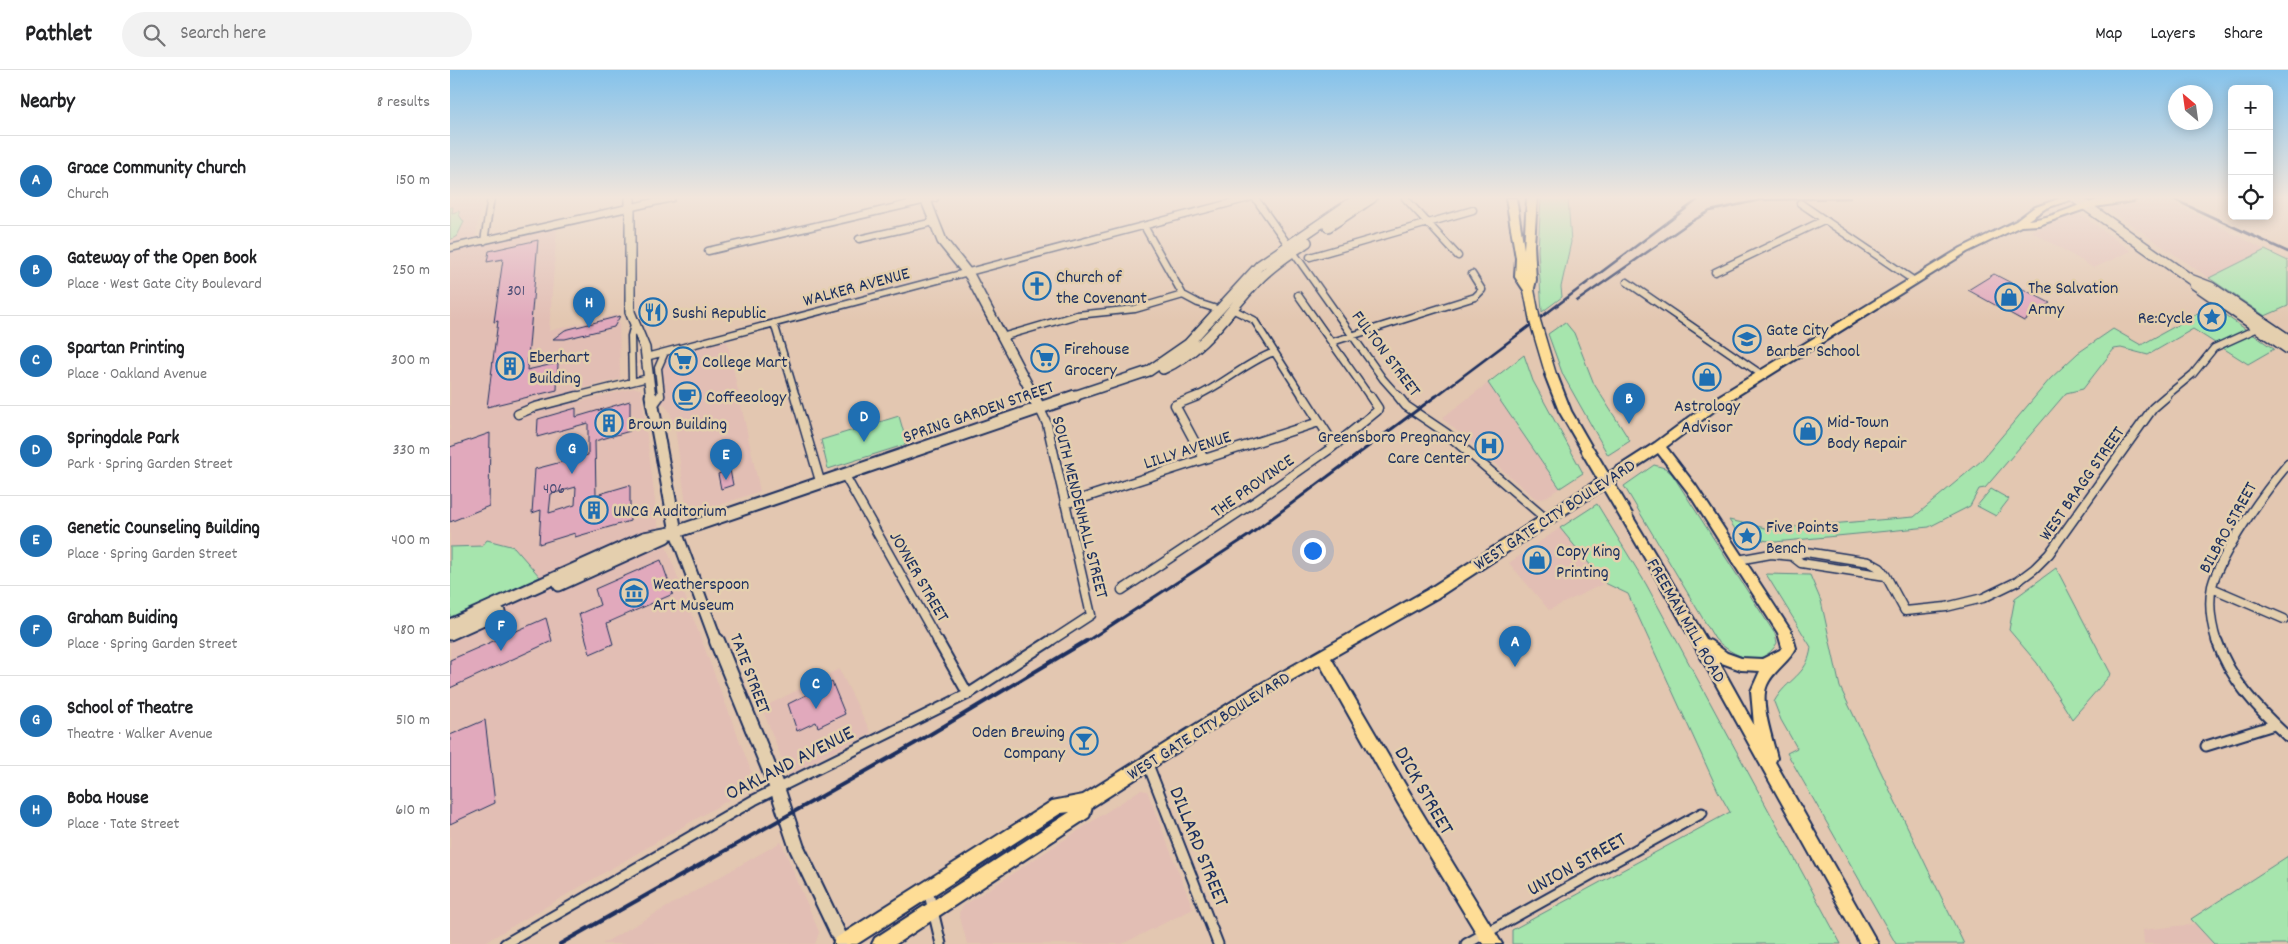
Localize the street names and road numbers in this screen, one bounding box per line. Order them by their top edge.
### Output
street label: WALKER AVENUE [801,262,913,315]
street label: FULTON STREET [1344,306,1426,403]
street label: SPRING GARDEN STREET [900,376,1058,451]
street label: SOUTH MENDENHALL STREET [1044,414,1113,601]
street label: WEST BRAGG STREET [2034,422,2132,547]
street label: LILLY AVENUE [1141,425,1235,477]
street label: THE PROVINCE [1207,449,1300,525]
street label: WEST GATE CITY BOULEVARD [1470,454,1641,578]
street label: BILBRO STREET [2194,478,2265,578]
street label: JOYNER STREET [882,527,954,627]
street label: FREEMAN MILL ROAD [1639,555,1731,688]
street label: TATE STREET [722,630,775,718]
street label: WEST GATE CITY BOULEVARD [1123,667,1296,788]
street label: OAKLAND AVENUE [721,719,860,810]
street label: DICK STREET [1385,742,1460,842]
street label: DILLARD STREET [1159,783,1235,912]
street label: UNION STREET [1522,826,1633,905]

